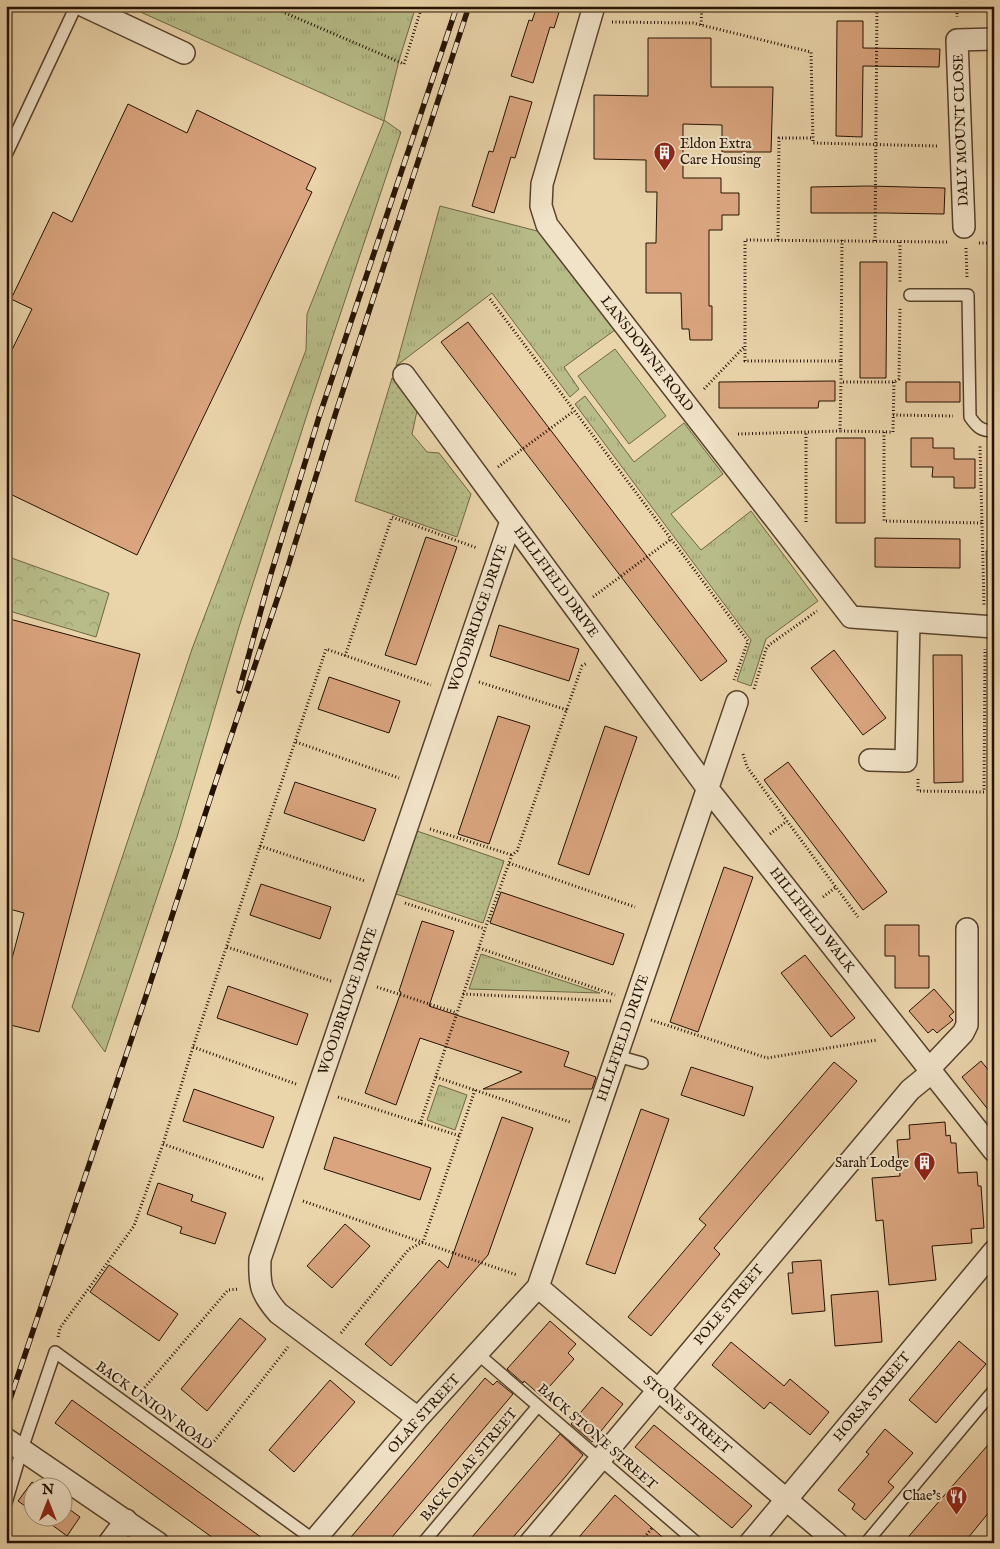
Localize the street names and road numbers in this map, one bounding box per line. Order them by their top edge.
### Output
street label: DALY MOUNT CLOSE [949,53,973,207]
street label: LANSDOWNE ROAD [596,293,698,415]
street label: HILLFIELD DRIVE [510,523,603,641]
street label: WOODBRIDGE DRIVE [444,542,512,694]
street label: HILLFIELD WALK [765,864,859,977]
street label: WOODBRIDGE DRIVE [314,925,382,1077]
street label: HILLFIELD DRIVE [593,972,653,1104]
street label: POLE STREET [690,1260,768,1349]
street label: HORSA STREET [829,1348,915,1445]
street label: BACK UNION ROAD [92,1357,216,1455]
street label: OLAF STREET [384,1370,465,1457]
street label: STONE STREET [639,1372,735,1459]
street label: BACK STONE STREET [533,1380,661,1494]
street label: BACK OLAF STREET [416,1404,522,1525]

